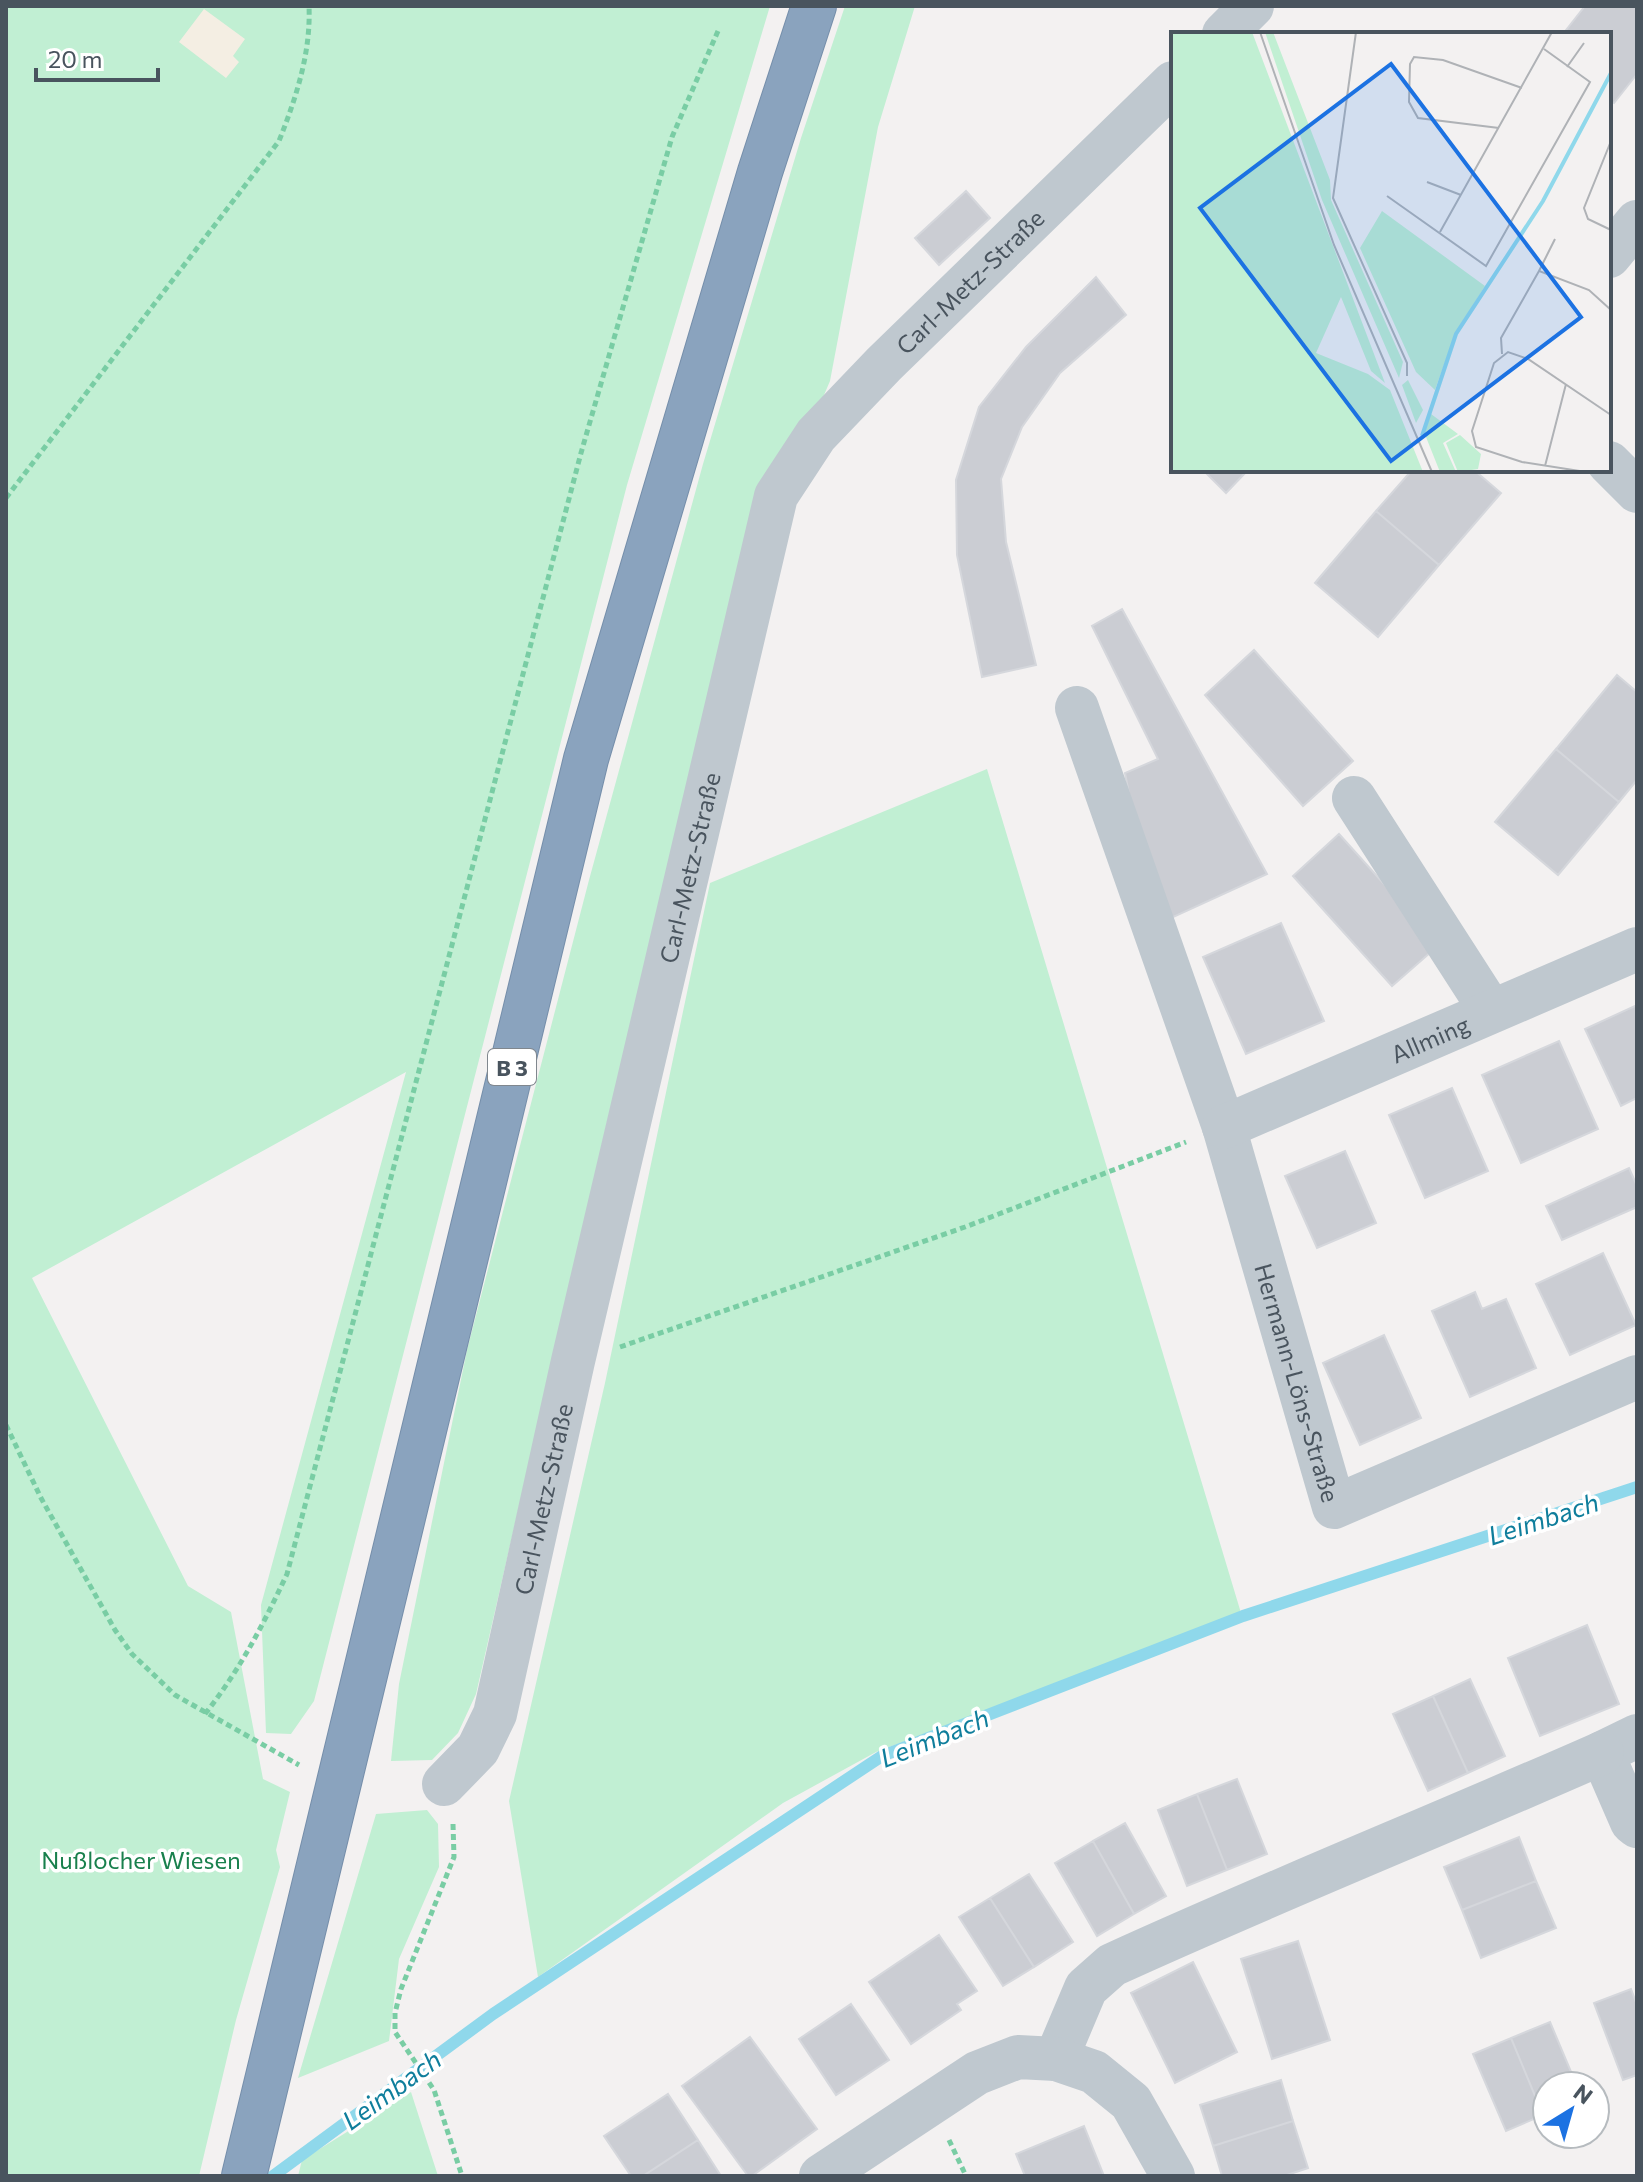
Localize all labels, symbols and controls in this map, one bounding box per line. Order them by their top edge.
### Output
scale bar [36,32,158,82]
inset map [1171,32,1611,472]
text: 20 m [48,44,102,73]
street label: Carl-Metz-Straße [889,203,1049,359]
street label: Carl-Metz-Straße [652,769,725,966]
street label: Allming [1386,1009,1473,1068]
road number: B 3 [488,1049,536,1085]
street label: Hermann-Löns-Straße [1250,1260,1346,1505]
street label: Carl-Metz-Straße [507,1401,578,1597]
water label: Leimbach [1484,1486,1602,1550]
water label: Leimbach [875,1701,993,1773]
park label: Nußlocher Wiesen [41,1845,241,1874]
water label: Leimbach [335,2043,447,2135]
north arrow [1531,2070,1611,2150]
text: N [1569,2078,1598,2109]

